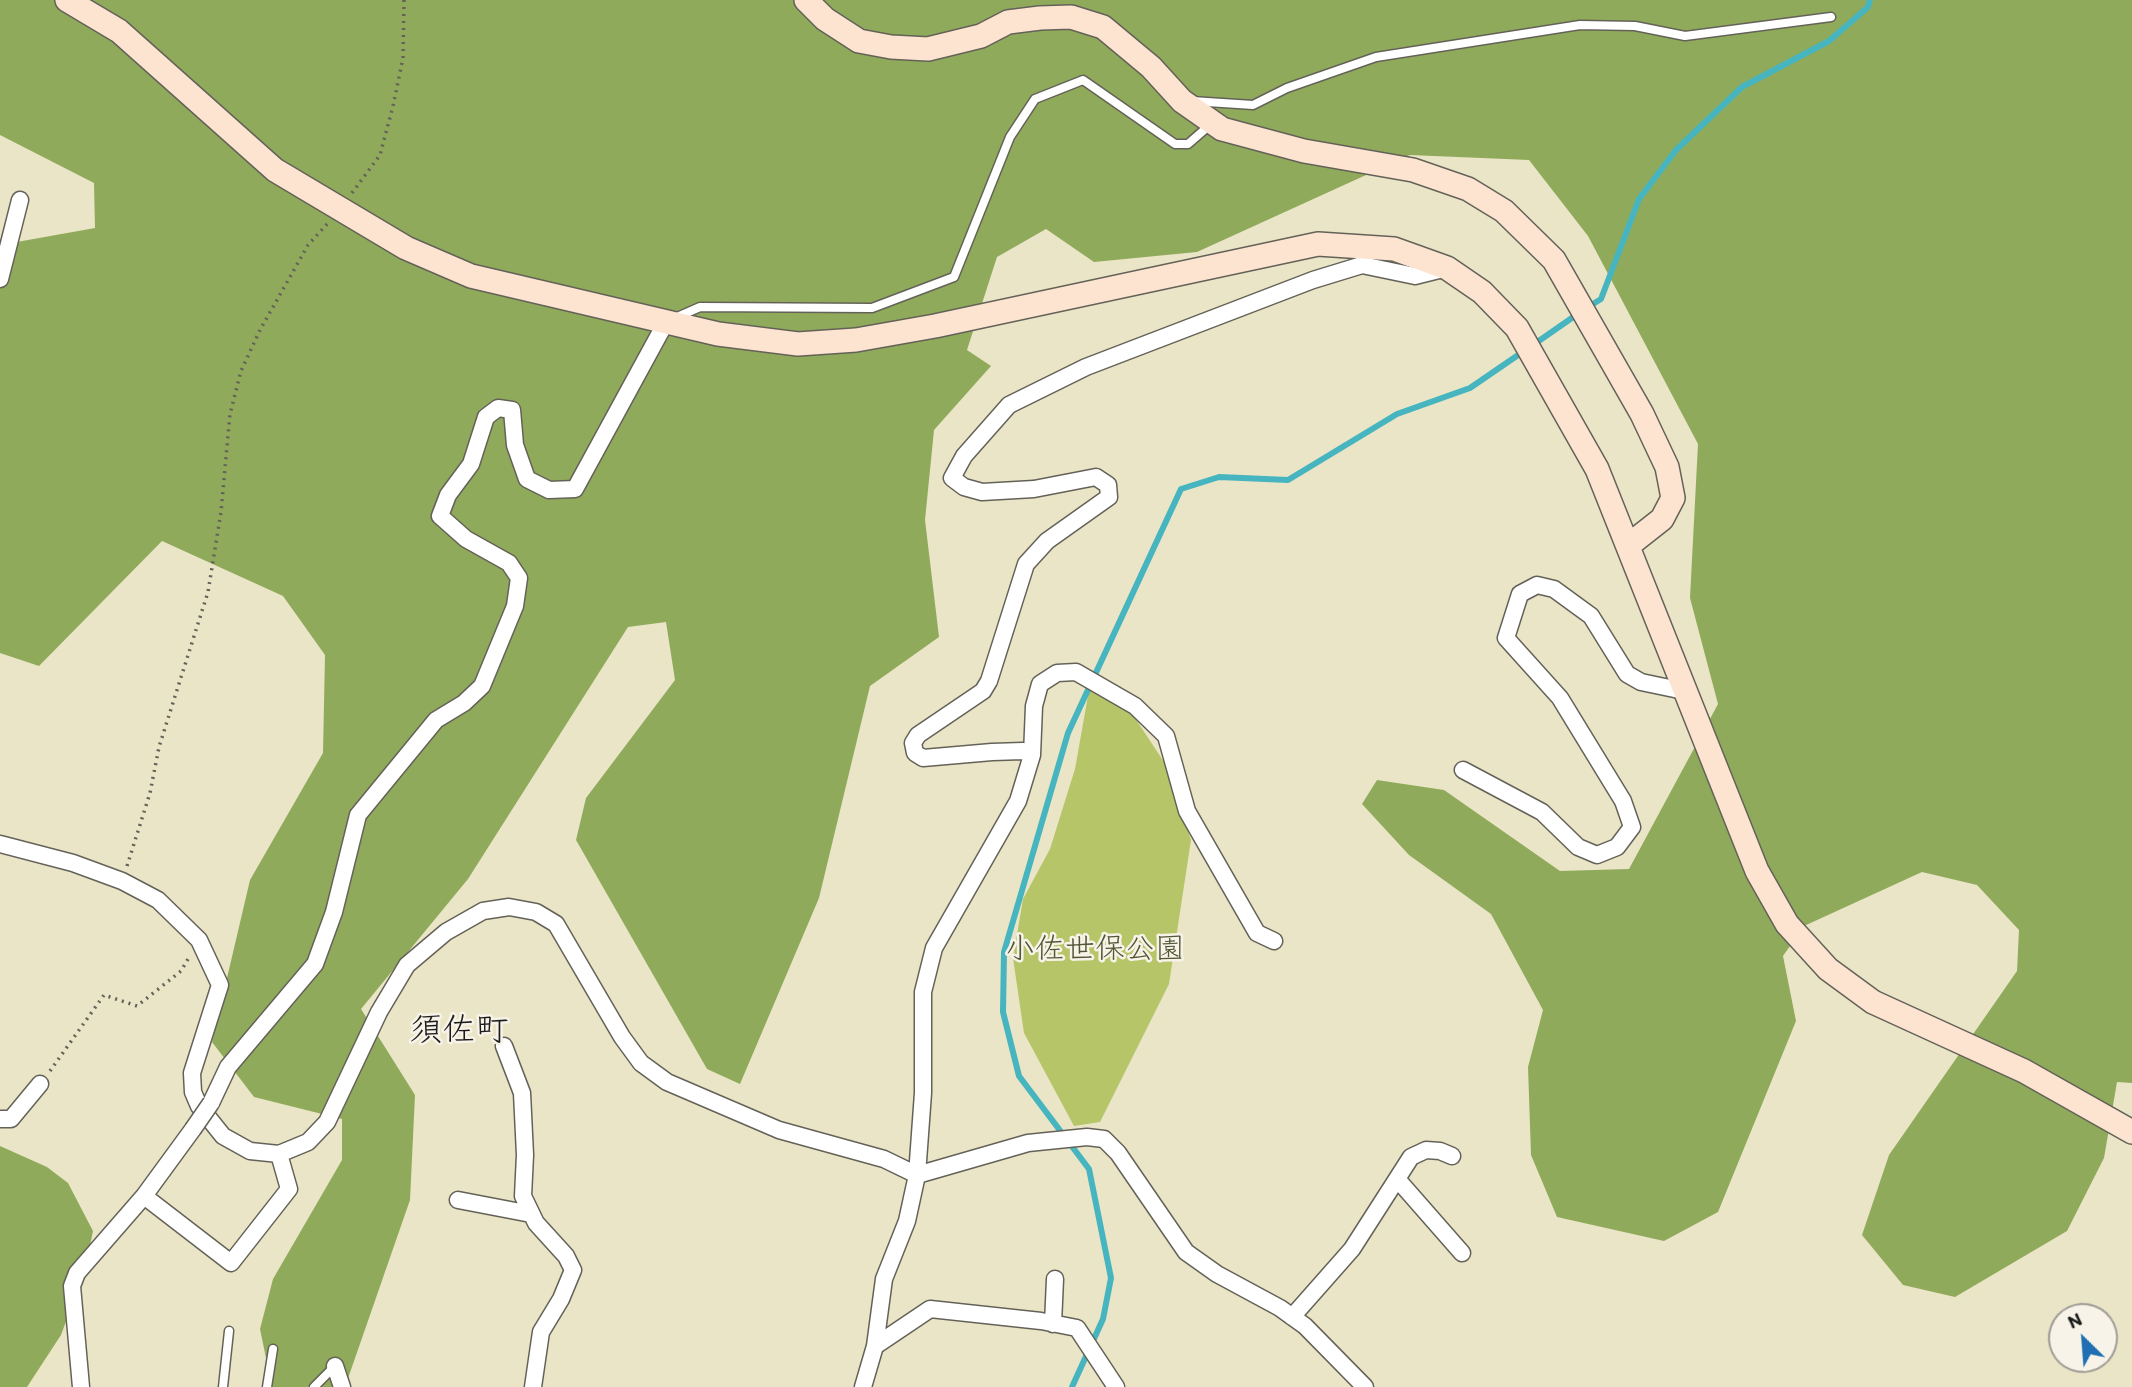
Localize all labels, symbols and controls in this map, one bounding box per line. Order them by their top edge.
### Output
park label: 小佐世保公園 [1005,932,1185,968]
district label: 須佐町 [410,1012,508,1052]
north arrow [2048,1303,2118,1373]
text: N [2064,1307,2085,1333]

